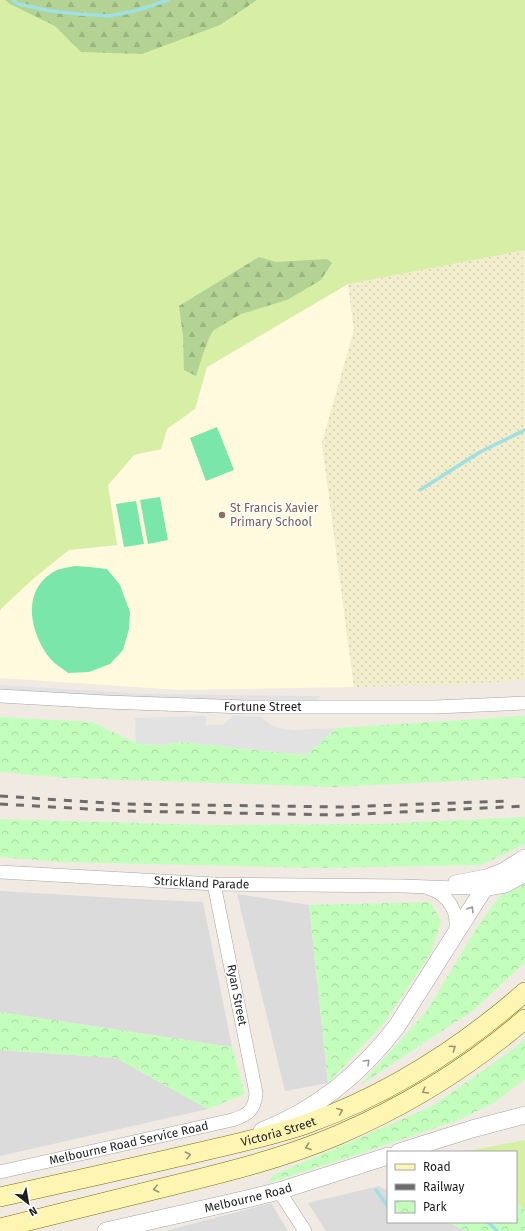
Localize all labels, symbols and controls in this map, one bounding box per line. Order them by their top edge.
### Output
place label: St Francis Xavier Primary School [230,501,319,529]
marker: St Francis Xavier Primary School [217,510,227,520]
street label: Fortune Street [224,699,302,714]
street label: Strickland Parade [154,874,250,891]
one-way arrow [467,906,474,913]
street label: Ryan Street [224,963,250,1028]
one-way arrow [449,1045,456,1053]
one-way arrow [362,1059,370,1067]
one-way arrow [422,1086,429,1093]
one-way arrow [335,1108,343,1116]
street label: Victoria Street [240,1114,318,1149]
street label: Melbourne Road Service Road [48,1118,210,1168]
one-way arrow [305,1142,312,1150]
one-way arrow [185,1151,192,1160]
legend [387,1151,517,1223]
text: Road [423,1160,451,1174]
street label: Melbourne Road [203,1180,294,1215]
text: Railway [423,1180,464,1194]
north arrow [8,1183,48,1223]
one-way arrow [153,1185,159,1193]
text: Park [423,1200,447,1214]
text: N [26,1204,39,1219]

